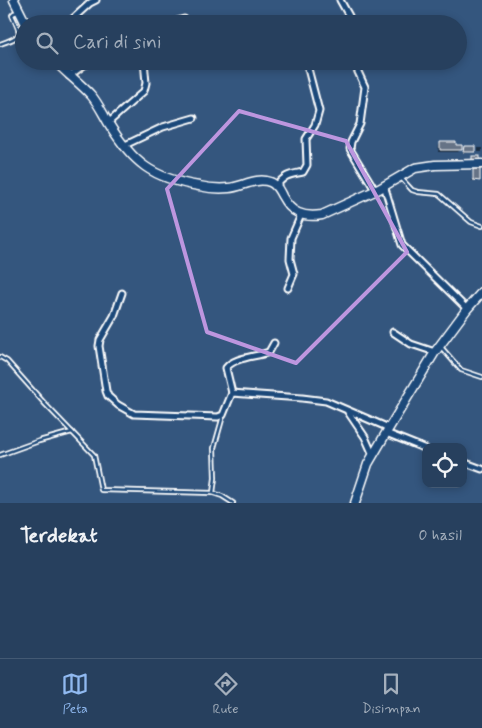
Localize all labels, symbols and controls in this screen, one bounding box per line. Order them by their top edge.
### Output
search box [15,15,467,70]
icon: search [33,29,61,57]
text: Cari di sini [73,30,161,55]
map controls [422,443,467,488]
button: locate [422,443,467,488]
text: Terdekat [20,522,98,550]
text: 0 hasil [418,525,462,546]
tab: Peta [61,670,89,718]
tab: Rute [212,670,240,718]
tab: Disimpan [362,670,421,718]

